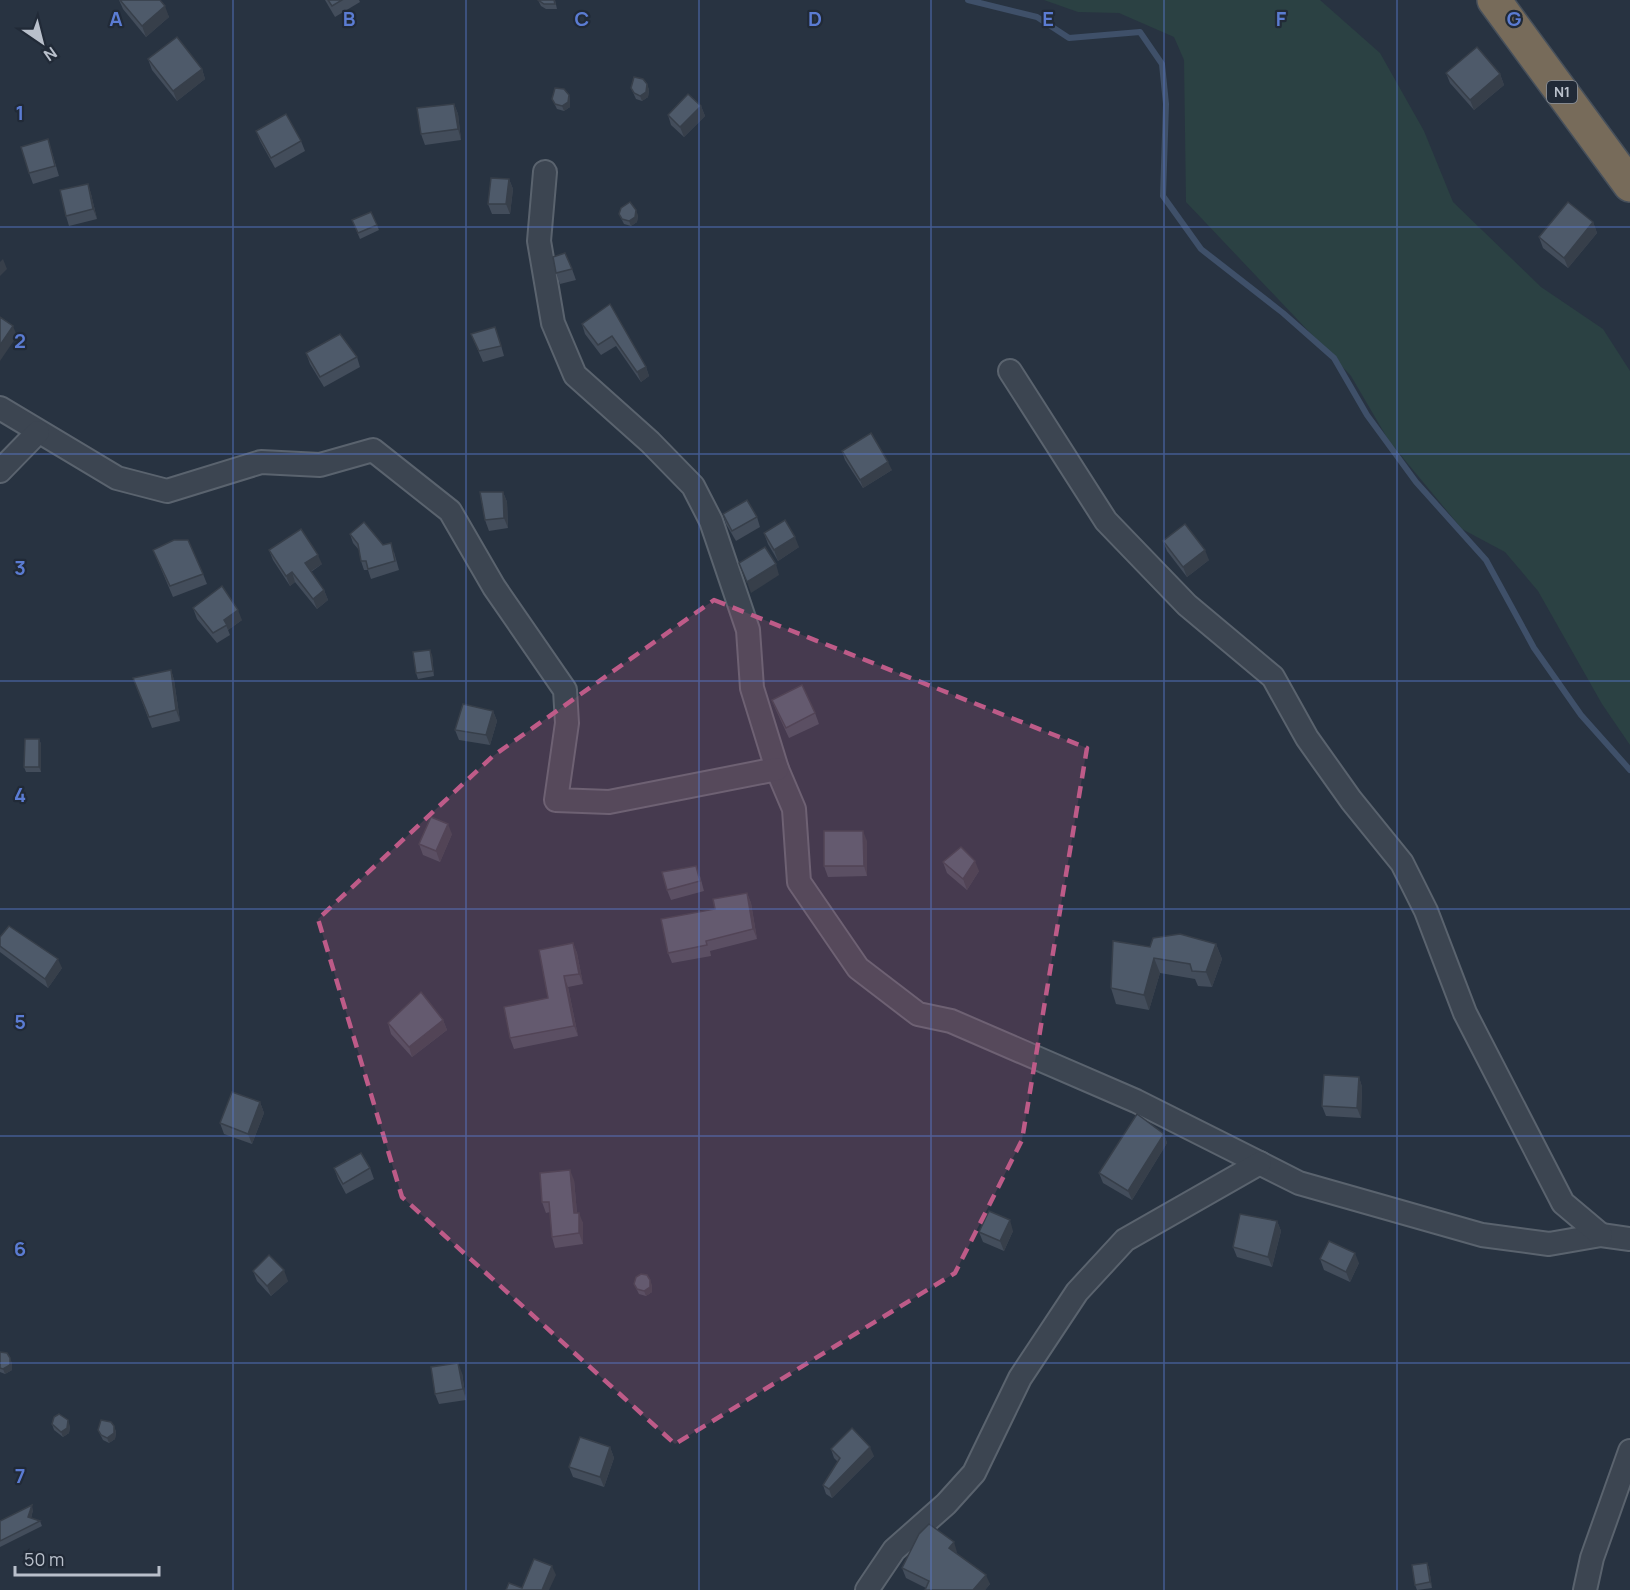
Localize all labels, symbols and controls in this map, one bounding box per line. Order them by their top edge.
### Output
text: A [109,5,123,32]
text: B [343,5,356,32]
text: C [575,5,589,32]
text: D [808,5,822,32]
text: E [1042,5,1054,32]
text: F [1276,5,1287,32]
text: G [1507,5,1522,32]
north arrow [12,12,72,72]
text: N [40,42,62,67]
road number: N1 [1547,81,1577,103]
text: 1 [16,99,24,126]
text: 2 [14,327,26,354]
text: 3 [14,554,26,581]
text: 4 [14,781,26,808]
text: 5 [14,1008,26,1035]
text: 6 [14,1235,26,1262]
text: 7 [15,1462,25,1489]
scale bar [15,1539,159,1577]
text: 50 m [24,1547,64,1571]

